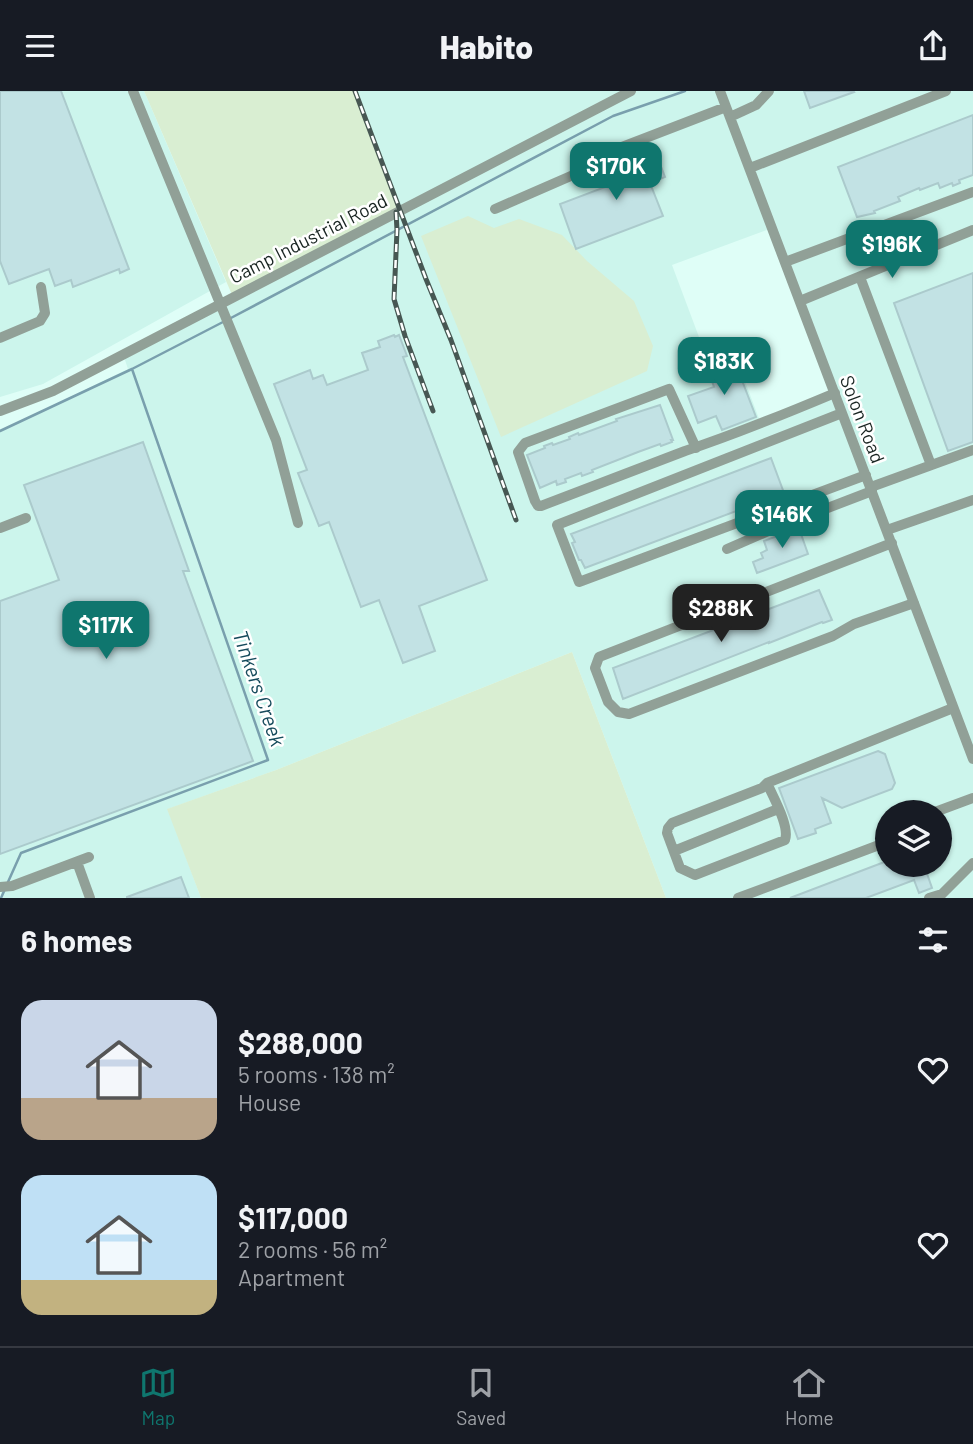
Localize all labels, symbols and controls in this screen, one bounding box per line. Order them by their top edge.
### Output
icon: menu [21,27,59,65]
text: Habito [440,27,533,65]
icon: share [914,27,952,65]
pin: $170K [567,143,665,202]
text: $170K [586,151,646,179]
street label: Camp Industrial Road [225,188,391,288]
pin: $196K [843,221,941,280]
text: $196K [862,229,922,257]
pin: $183K [675,337,773,397]
text: $183K [694,346,754,374]
street label: Solon Road [836,372,890,466]
pin: $146K [733,491,831,550]
text: $146K [751,499,813,527]
pin: $288K [672,585,770,644]
text: $288K [688,593,754,621]
pin: $117K [57,601,155,661]
text: $117K [78,610,134,638]
water label: Tinkers Creek [228,627,292,750]
map controls [875,800,952,877]
button: layers [875,800,952,877]
icon: filters [914,921,952,959]
text: 6 homes [21,922,132,958]
text: $288,000 [238,1024,363,1060]
icon: home [77,1028,161,1112]
icon: heart [914,1051,952,1089]
text: 5 rooms · 138 m² [238,1060,395,1088]
text: House [238,1088,301,1116]
text: $117,000 [238,1199,348,1235]
icon: home [77,1203,161,1287]
icon: heart [914,1226,952,1264]
text: 2 rooms · 56 m² [238,1235,387,1263]
text: Apartment [238,1263,345,1291]
tab: Map [139,1364,177,1429]
tab: Saved [456,1364,506,1429]
tab: Home [785,1364,834,1429]

